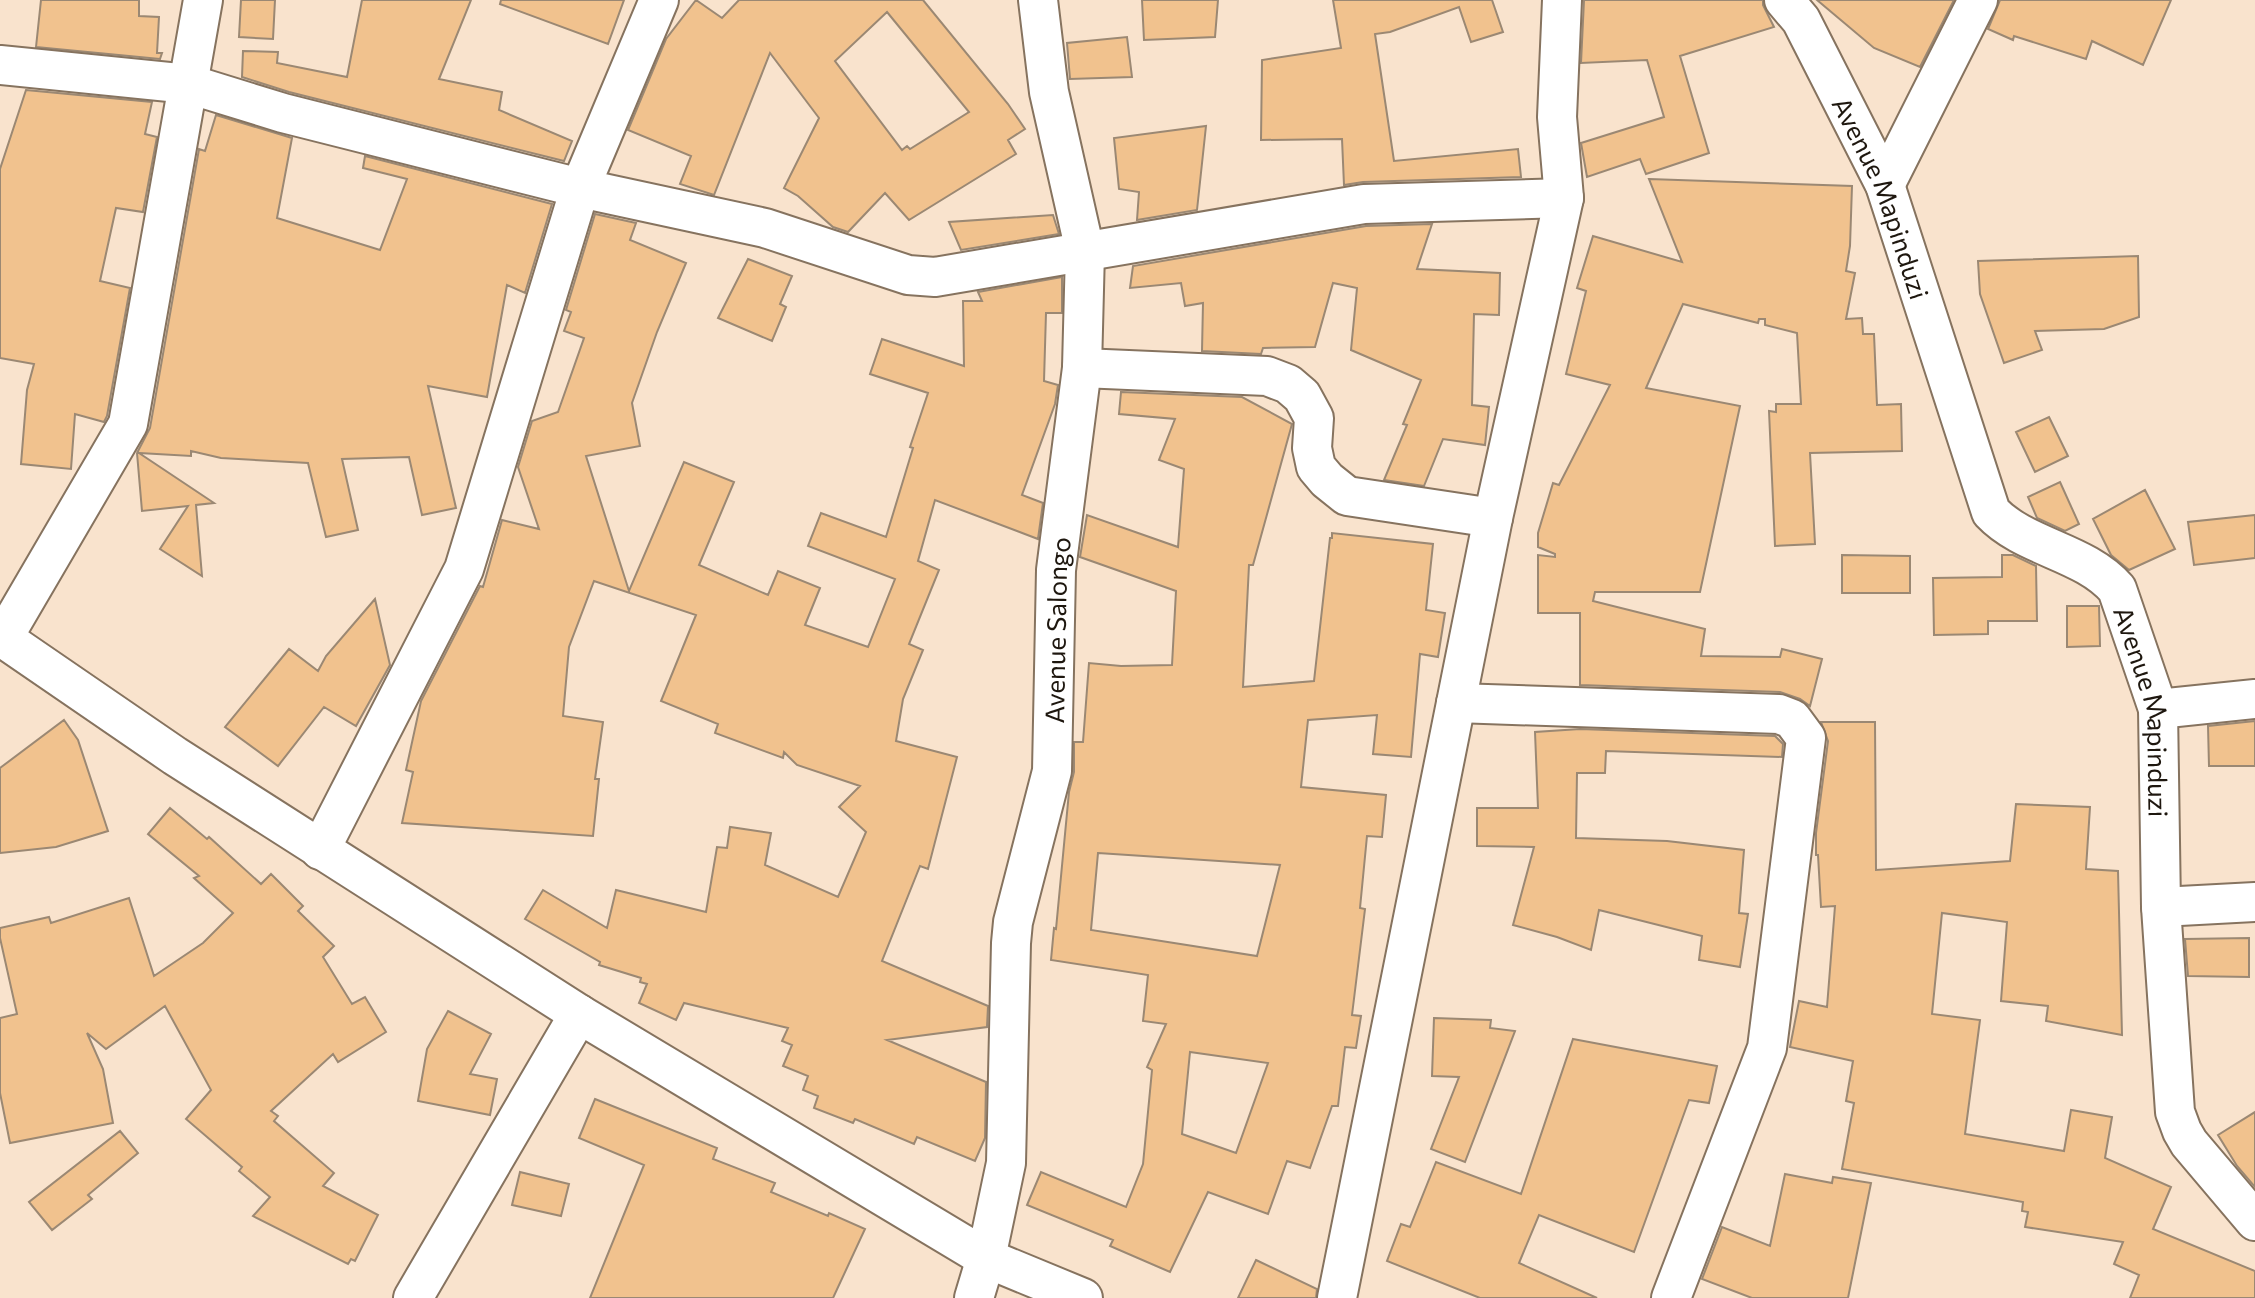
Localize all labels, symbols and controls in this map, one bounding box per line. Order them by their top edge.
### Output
street label: Avenue Mapinduzi [1827,91,1936,303]
street label: Avenue Salongo [1037,535,1076,724]
street label: Avenue Mapinduzi [2108,602,2175,817]

